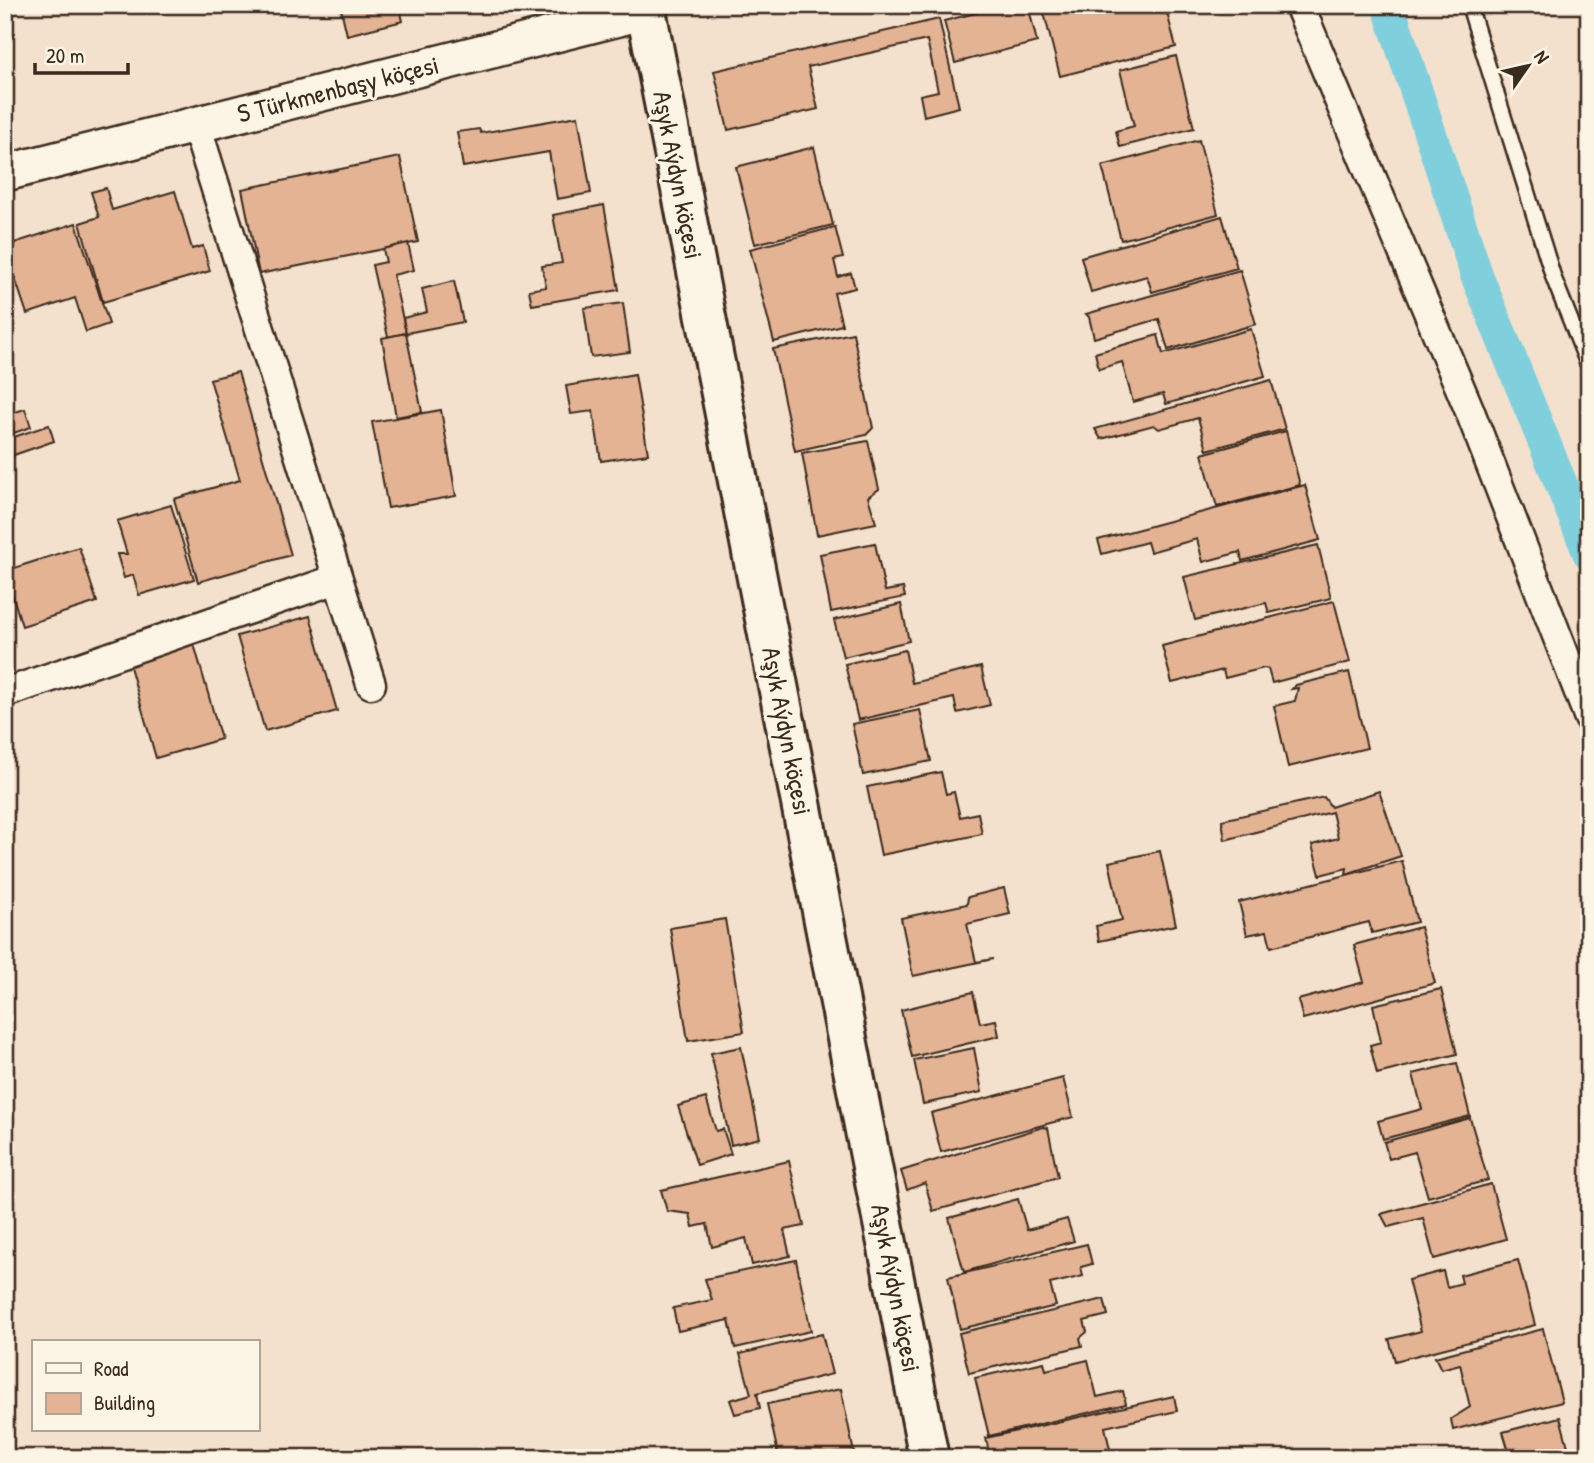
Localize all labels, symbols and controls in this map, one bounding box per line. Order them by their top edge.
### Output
scale bar [35,32,128,76]
north arrow [1492,32,1562,102]
text: 20 m [46,41,84,70]
text: N [1528,45,1556,68]
street label: S Türkmenbaşy köçesi [233,47,442,130]
street label: Aşyk Aýdyn köçesi [645,88,712,262]
street label: Aşyk Aýdyn köçesi [754,644,821,818]
street label: Aşyk Aýdyn köçesi [863,1201,930,1375]
legend [32,1340,259,1432]
text: Road [94,1354,128,1383]
text: Building [94,1388,155,1417]

